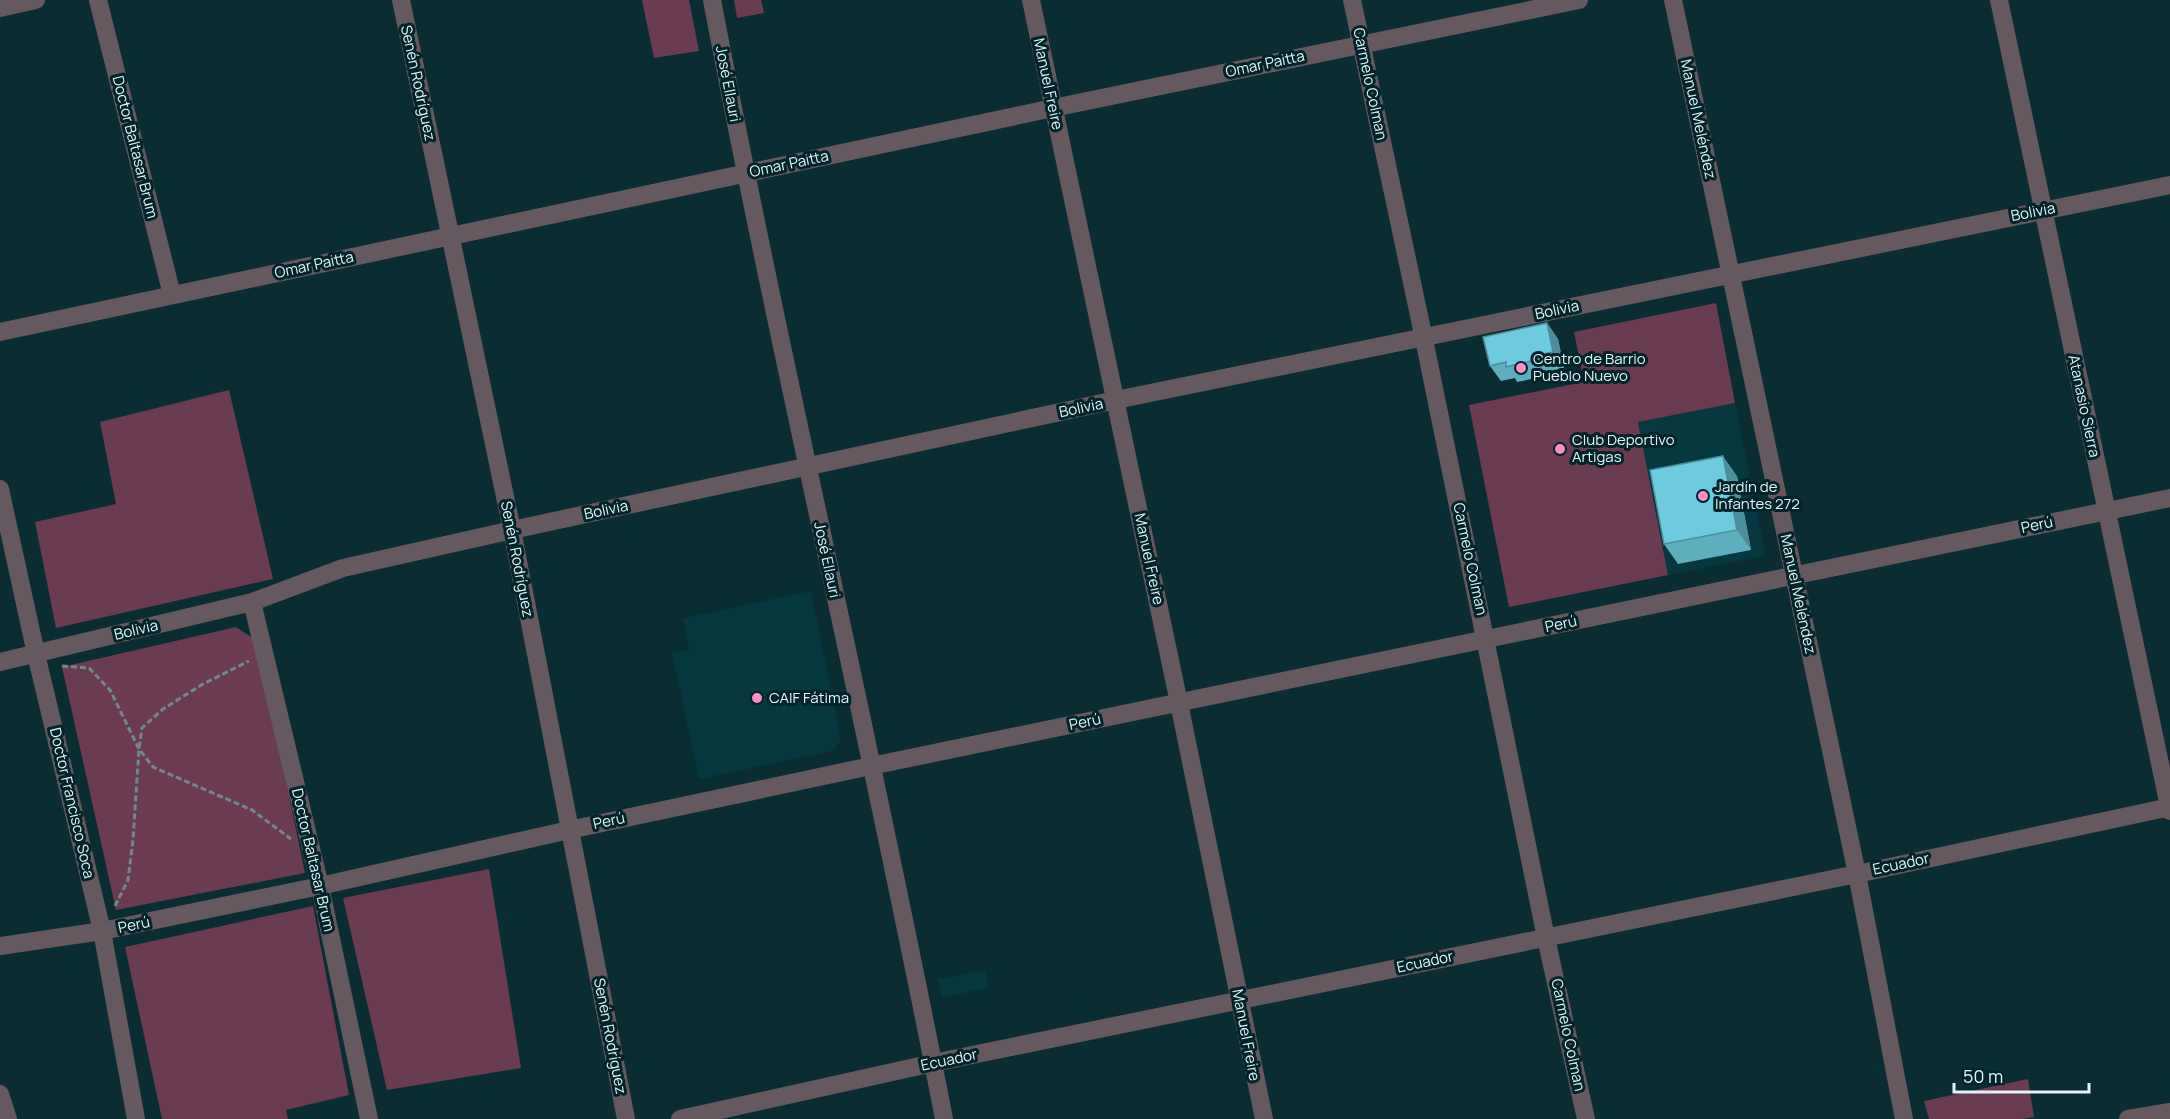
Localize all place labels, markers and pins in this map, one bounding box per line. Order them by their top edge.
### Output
place label: Centro de Barrio Pueblo Nuevo [1533,348,1646,386]
marker: Centro de Barrio Pueblo Nuevo [1514,361,1528,375]
place label: Club Deportivo Artigas [1572,429,1675,467]
marker: Club Deportivo Artigas [1553,442,1567,456]
place label: Jardín de Infantes 272 [1715,476,1800,514]
marker: Jardín de Infantes 272 [1696,489,1710,503]
place label: CAIF Fátima [769,687,849,708]
marker: CAIF Fátima [750,691,764,705]

